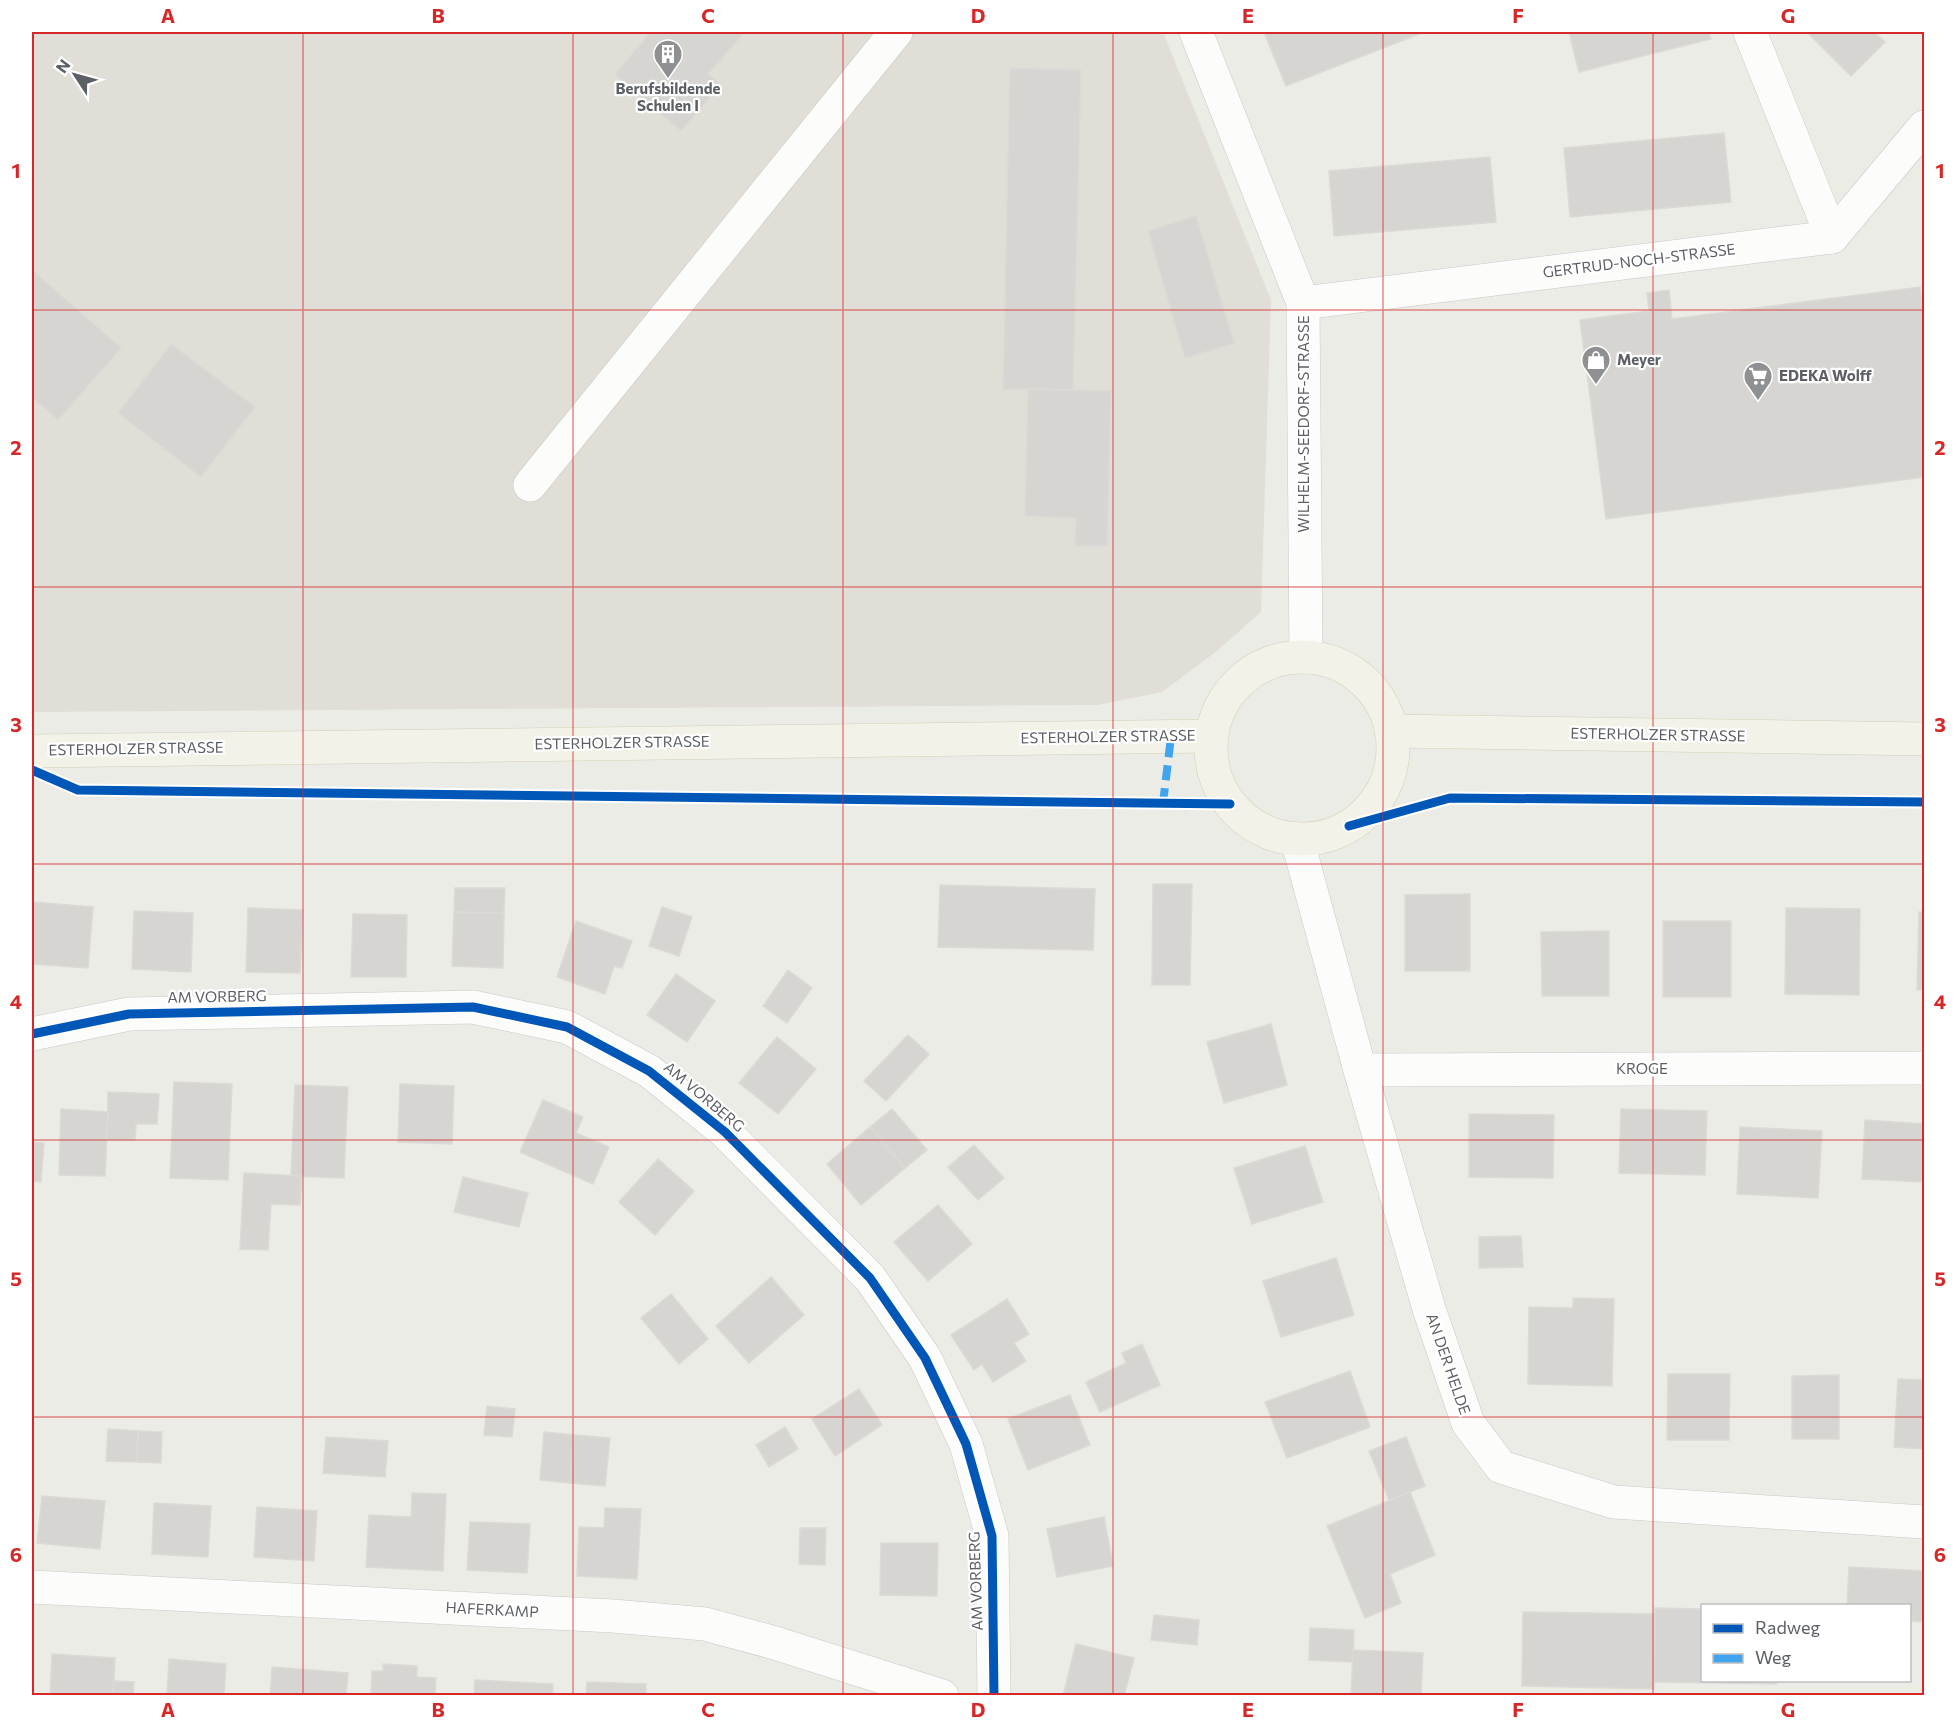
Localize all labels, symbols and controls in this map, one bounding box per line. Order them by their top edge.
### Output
text: A [161,3,175,27]
text: B [431,3,445,27]
text: C [701,3,715,27]
text: D [971,3,985,27]
text: E [1242,3,1254,27]
text: F [1512,3,1524,27]
text: G [1781,3,1795,27]
building icon: Berufsbildende Schulen I [652,38,684,80]
north arrow [45,45,105,105]
text: N [51,55,74,76]
place label: Berufsbildende Schulen I [616,79,720,114]
text: 1 [11,158,21,182]
text: 1 [1935,158,1945,182]
street label: GERTRUD-NOCH-STRASSE [1542,239,1736,281]
street label: WILHELM-SEEDORF-STRASSE [1294,315,1312,533]
shop icon: Meyer [1580,344,1612,386]
place label: Meyer [1617,350,1661,368]
supermarket icon: EDEKA Wolff [1742,360,1774,402]
place label: EDEKA Wolff [1779,366,1872,384]
text: 2 [10,435,22,459]
text: 2 [1934,435,1946,459]
text: 3 [10,712,22,736]
text: 3 [1934,712,1946,736]
street label: ESTERHOLZER STRASSE [1570,723,1746,745]
street label: ESTERHOLZER STRASSE [1020,725,1196,747]
street label: ESTERHOLZER STRASSE [534,731,710,753]
street label: ESTERHOLZER STRASSE [48,737,224,759]
street label: AM VORBERG [167,986,267,1006]
text: 4 [10,989,22,1013]
text: 4 [1934,989,1946,1013]
street label: AM VORBERG [661,1057,748,1135]
street label: KROGE [1616,1059,1668,1077]
text: 5 [10,1266,22,1290]
text: 5 [1934,1266,1946,1290]
street label: AN DER HELDE [1423,1311,1475,1417]
street label: AM VORBERG [964,1531,986,1631]
text: 6 [10,1542,22,1566]
text: 6 [1934,1542,1946,1566]
street label: HAFERKAMP [445,1598,539,1620]
legend [1701,1604,1911,1682]
text: Radweg [1755,1616,1820,1638]
text: Weg [1755,1646,1792,1668]
text: A [161,1697,175,1721]
text: B [431,1697,445,1721]
text: C [701,1697,715,1721]
text: D [971,1697,985,1721]
text: E [1242,1697,1254,1721]
text: F [1512,1697,1524,1721]
text: G [1781,1697,1795,1721]

